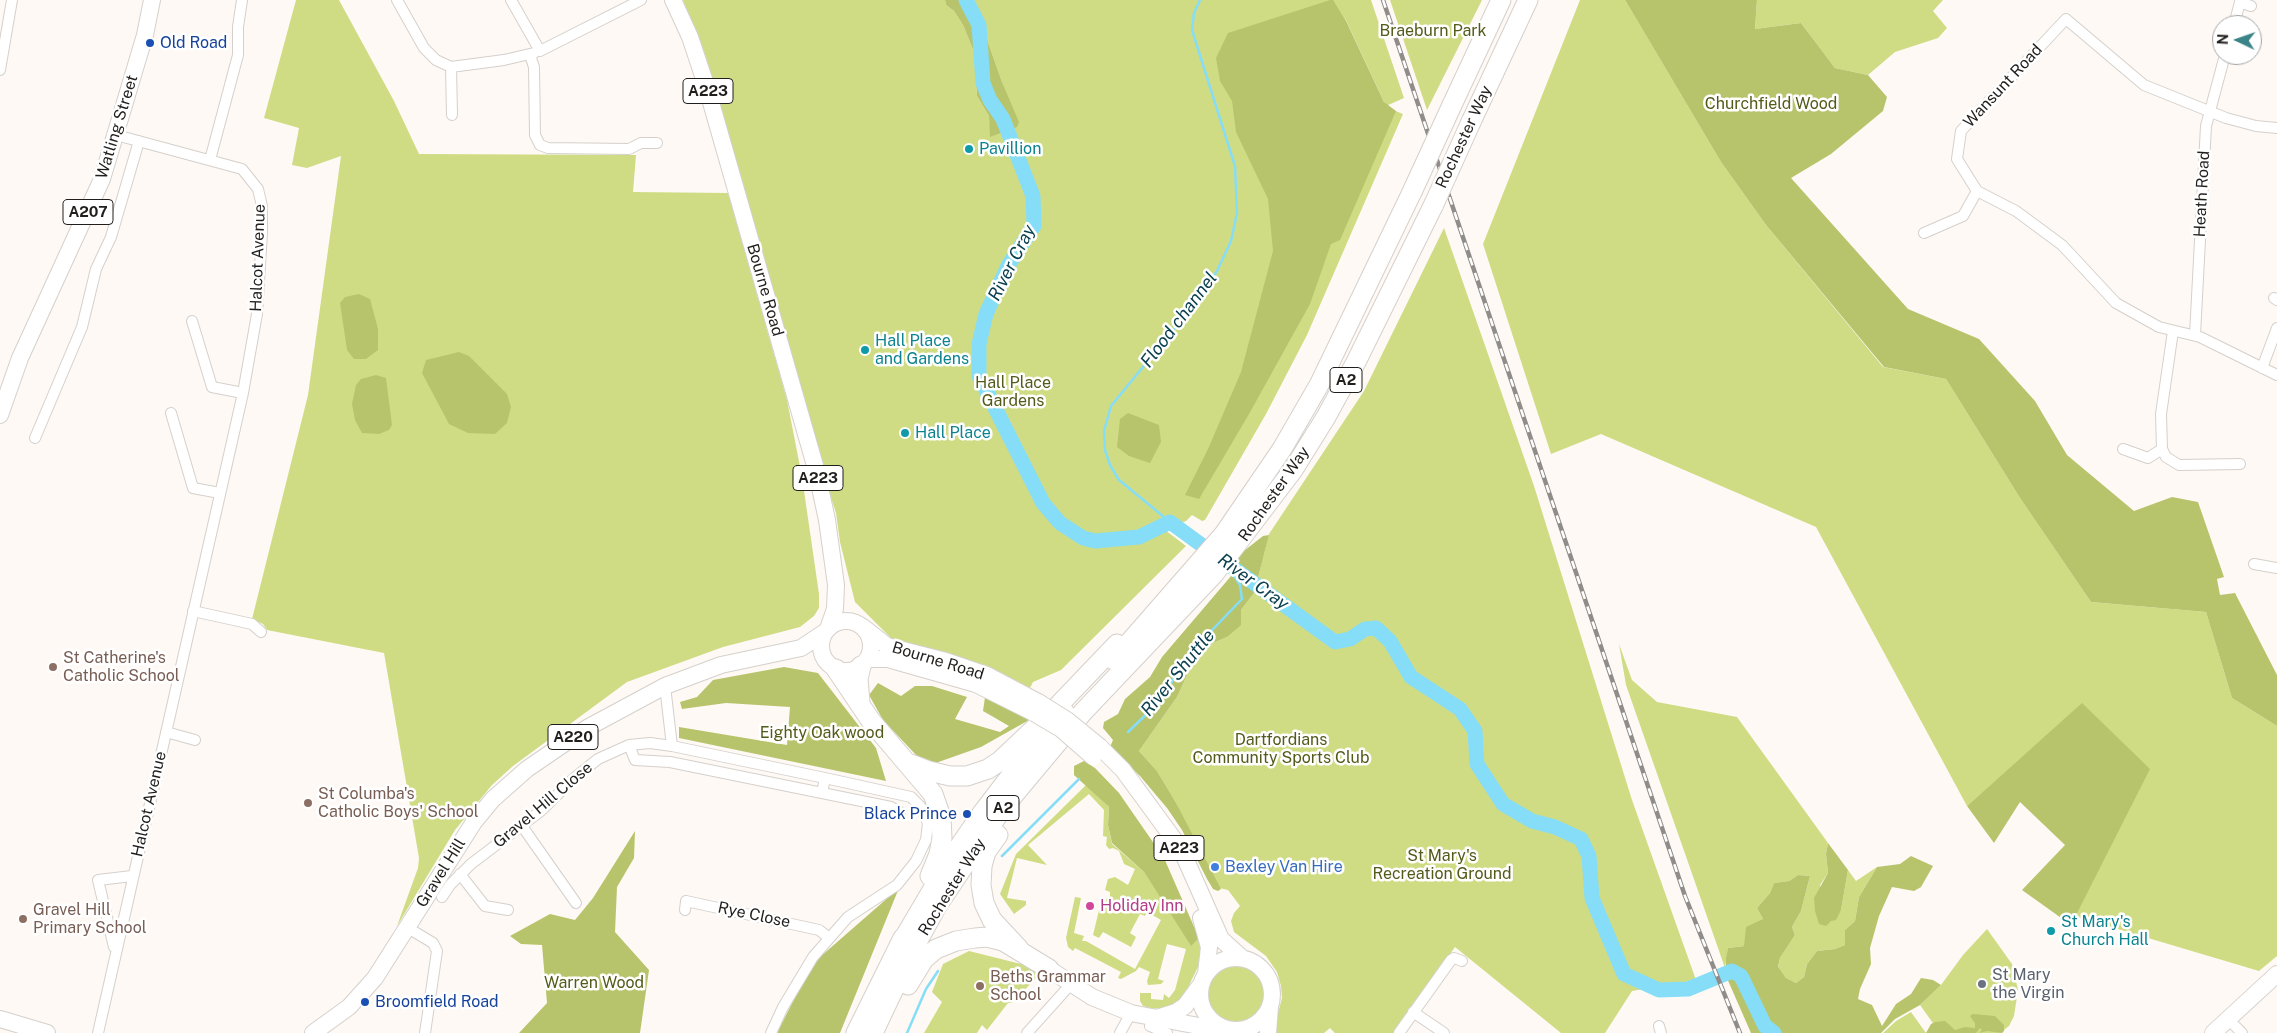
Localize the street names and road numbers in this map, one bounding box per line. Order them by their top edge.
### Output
street label: Wansunt Road [1960,40,2046,132]
street label: Watling Street [92,73,142,181]
road number: A223 [683,78,733,104]
street label: Rochester Way [1432,83,1496,191]
street label: Heath Road [2190,150,2214,238]
road number: A207 [63,200,113,224]
street label: Halcot Avenue [247,204,269,312]
street label: Bourne Road [743,241,787,339]
road number: A2 [1330,368,1362,392]
street label: Rochester Way [1234,443,1314,545]
road number: A223 [793,466,843,490]
street label: Bourne Road [890,638,986,684]
road number: A220 [548,724,598,750]
street label: Halcot Avenue [128,749,170,859]
street label: Gravel Hill Close [490,758,596,852]
road number: A2 [987,796,1019,820]
street label: Gravel Hill [412,835,470,911]
street label: Rochester Way [914,835,990,939]
road number: A223 [1154,836,1204,860]
street label: Rye Close [716,898,792,932]

